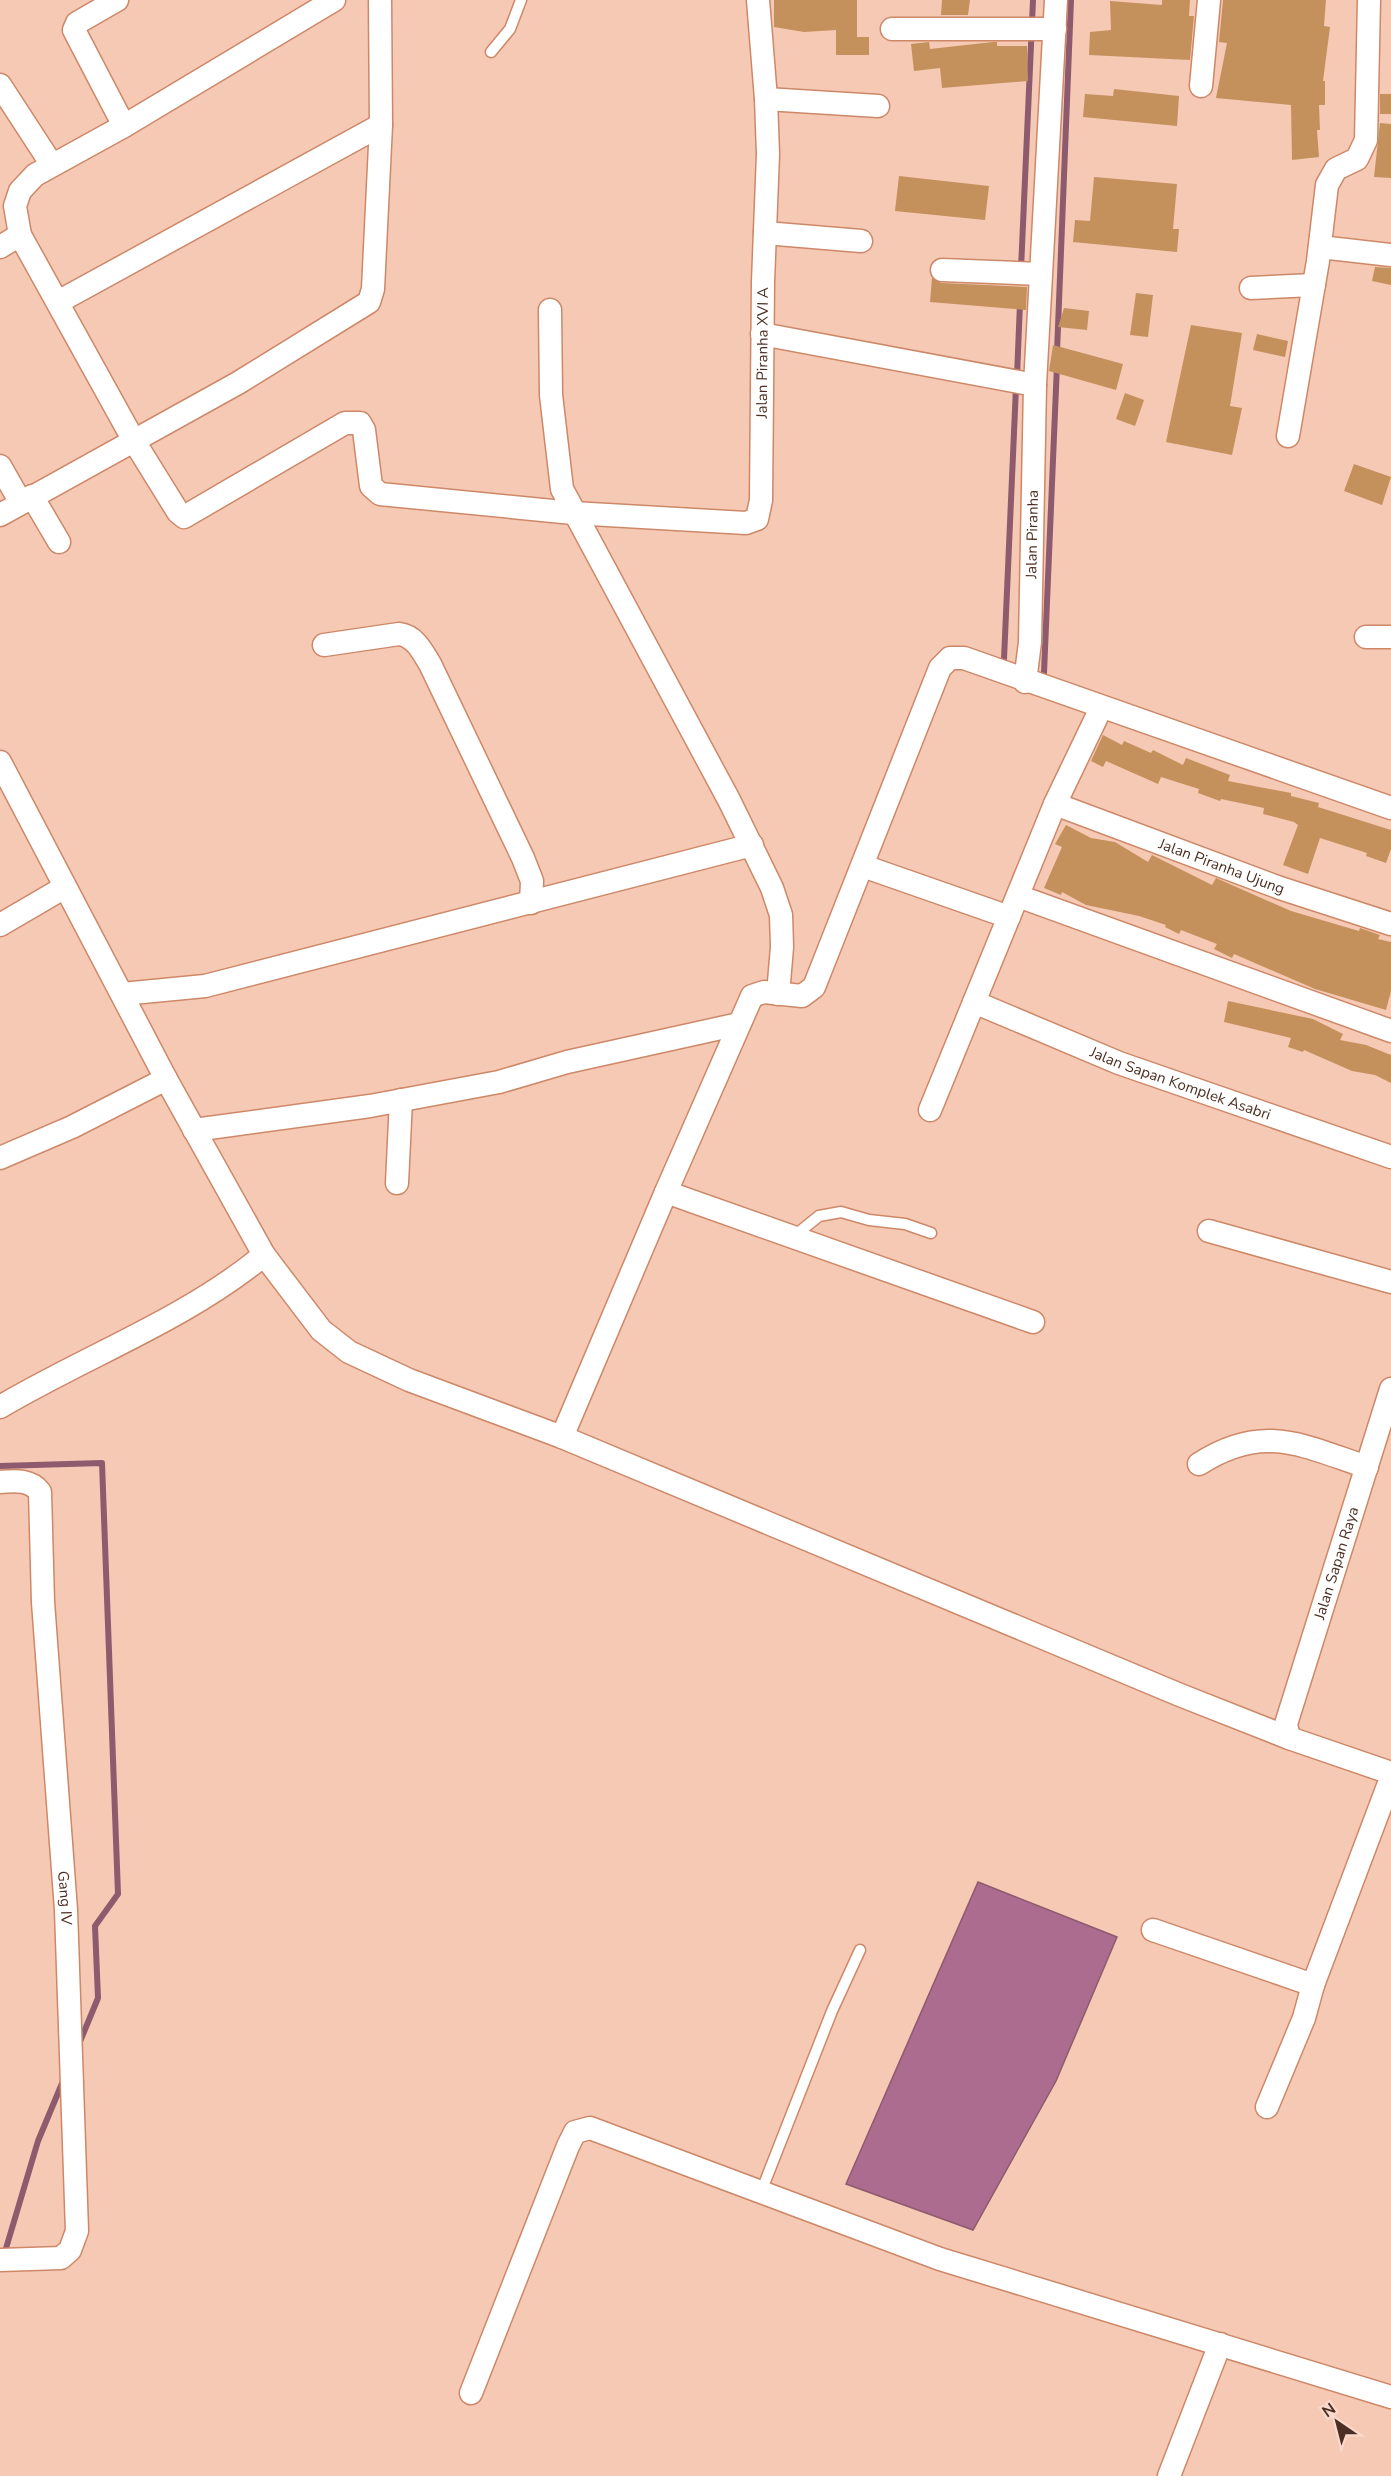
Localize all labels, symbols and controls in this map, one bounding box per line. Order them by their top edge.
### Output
street label: Jalan Piranha XVI A [752,287,773,419]
street label: Jalan Piranha [1021,490,1043,580]
street label: Jalan Piranha Ujung [1155,833,1288,899]
street label: Jalan Sapan Komplek Asabri [1086,1042,1273,1125]
street label: Jalan Sapan Raya [1309,1504,1364,1623]
street label: Gang IV [53,1870,77,1926]
north arrow [1307,2392,1367,2452]
text: N [1318,2398,1340,2423]

